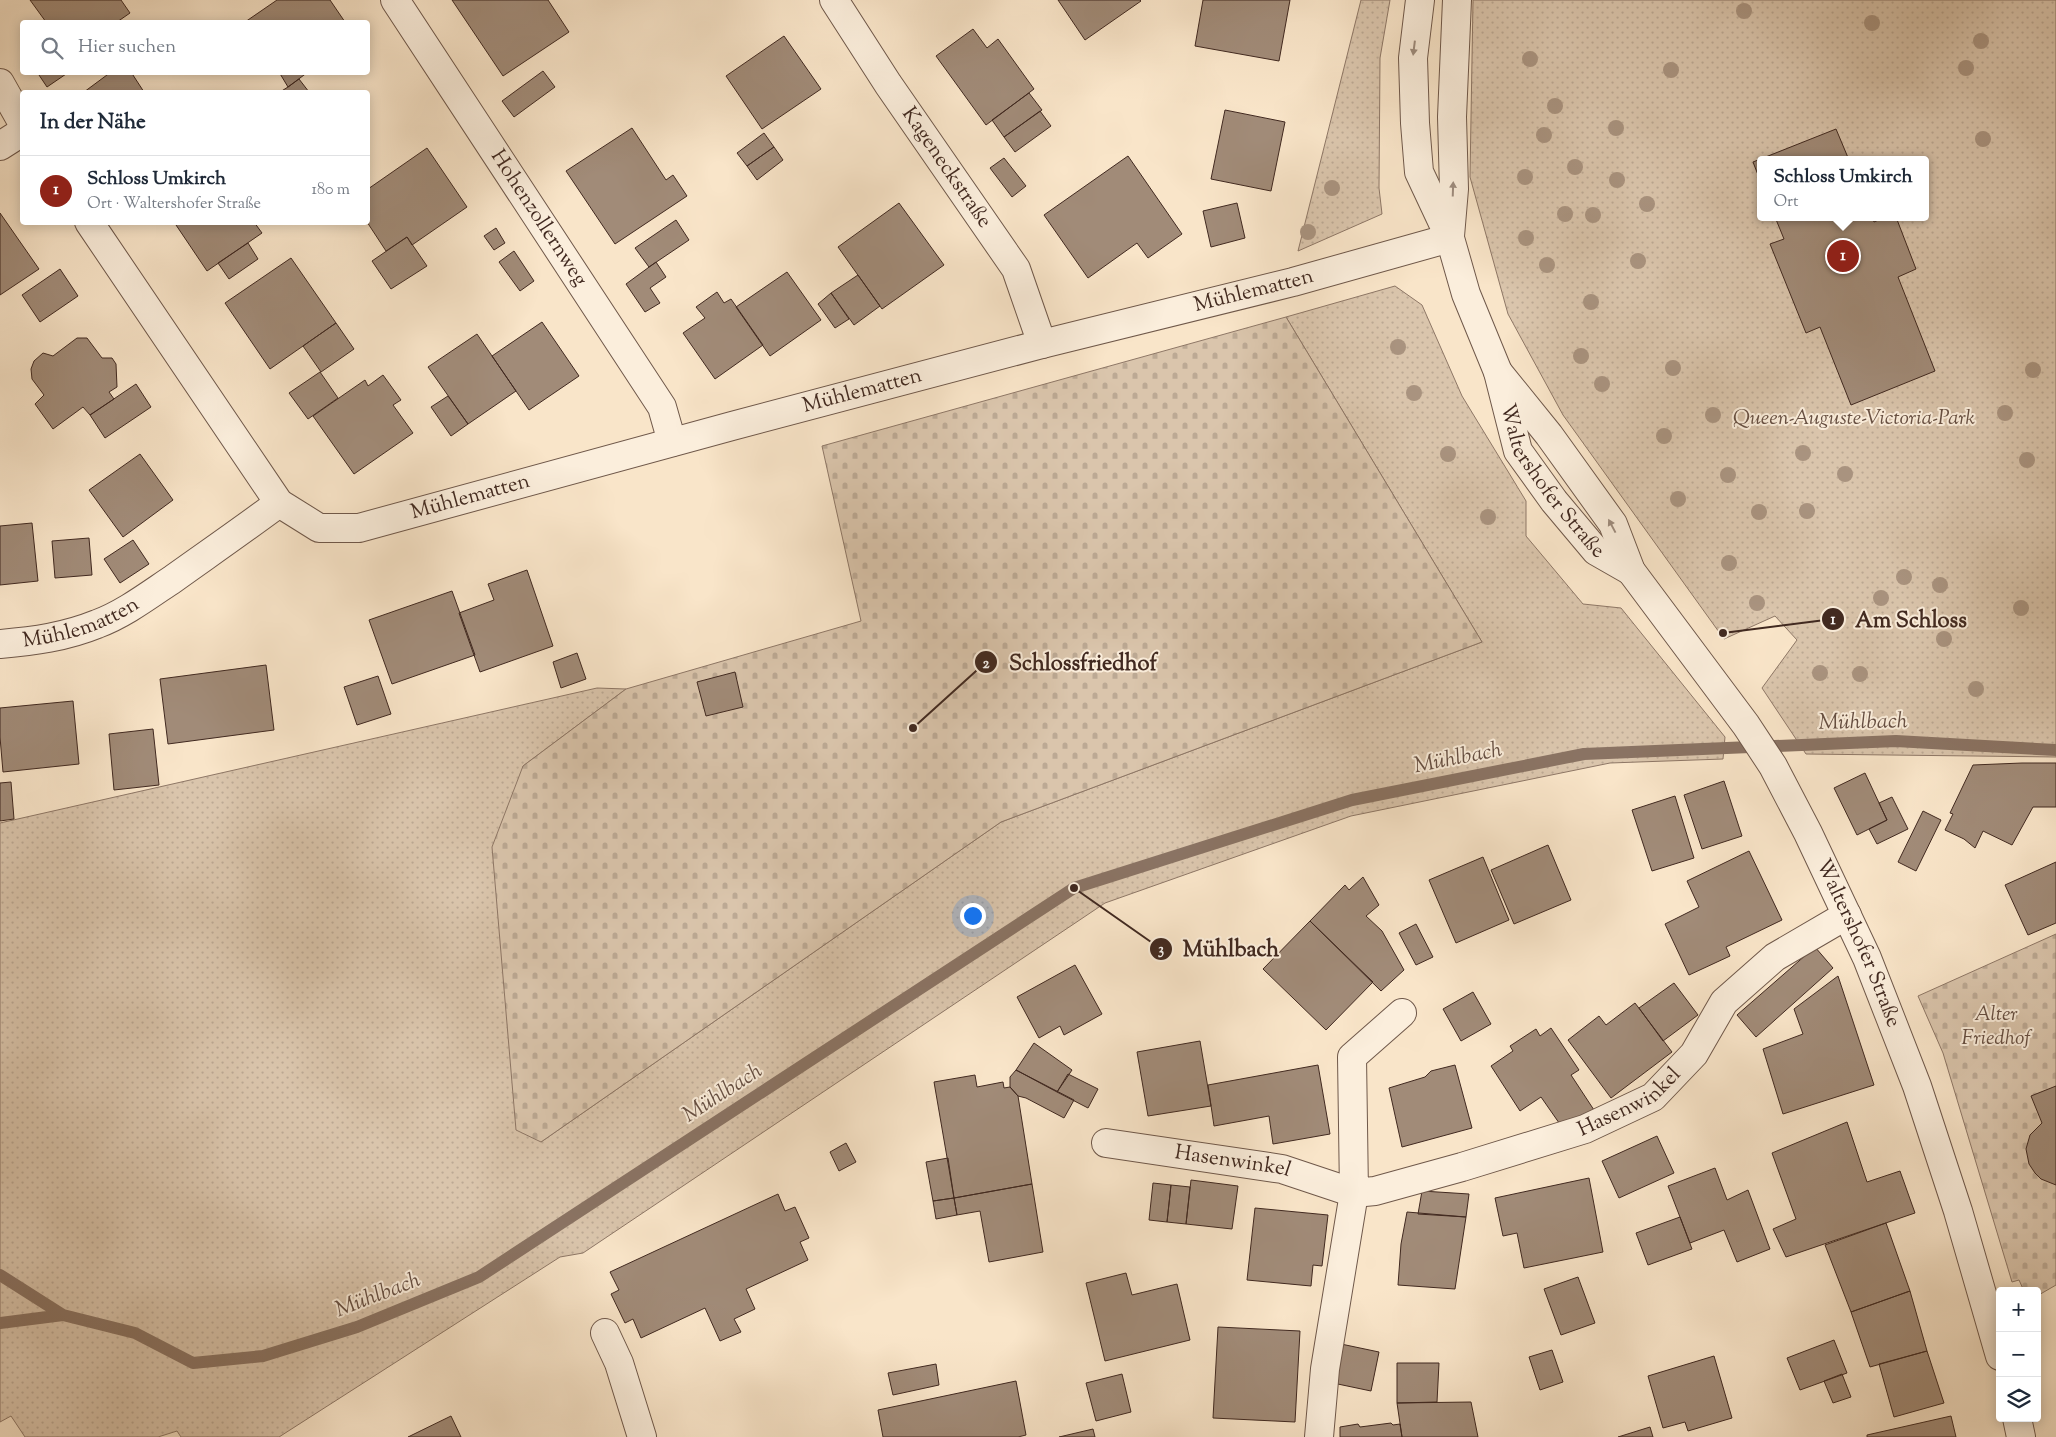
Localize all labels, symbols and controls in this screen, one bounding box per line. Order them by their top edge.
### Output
search box [20,20,370,75]
icon: search [38,34,66,62]
text: Hier suchen [78,34,176,61]
one-way arrow [1410,41,1418,57]
street label: Kageneckstraße [894,101,999,235]
text: In der Nähe [40,108,146,138]
street label: Hohenzollernweg [482,144,594,292]
popup [1757,156,1929,221]
text: Schloss Umkirch [1773,164,1913,191]
text: Schloss Umkirch [87,166,226,193]
text: 1 [53,179,59,202]
text: 180 m [311,179,350,202]
one-way arrow [1449,181,1457,197]
text: Ort [1773,191,1799,214]
text: Ort · Waltershofer Straße [87,193,261,216]
pin: 1 [1827,237,1859,275]
street label: Mühlematten [1191,262,1317,321]
street label: Mühlematten [799,361,925,422]
street label: Waltershofer Straße [1492,401,1609,567]
park label: Queen-Auguste-Victoria-Park [1733,404,1976,434]
street label: Mühlematten [408,467,533,528]
one-way arrow [1608,518,1616,533]
street label: Mühlematten [21,590,145,657]
callout: Am Schloss [1820,601,1977,638]
text: Am Schloss [1855,606,1967,638]
text: 1 [1830,610,1836,631]
callout: Schlossfriedhof [974,644,1167,681]
text: Schlossfriedhof [1009,649,1158,681]
text: 2 [982,654,990,675]
water label: Mühlbach [1818,706,1908,740]
water label: Mühlbach [1411,735,1505,783]
street label: Waltershofer Straße [1807,854,1908,1032]
your location [960,903,986,929]
callout: Mühlbach [1148,930,1290,967]
text: Mühlbach [1183,935,1279,967]
text: 3 [1158,940,1164,961]
park label: Alter Friedhof [1961,1000,2033,1054]
water label: Mühlbach [677,1056,769,1132]
street label: Hasenwinkel [1573,1061,1689,1145]
street label: Hasenwinkel [1173,1138,1295,1186]
water label: Mühlbach [331,1265,426,1327]
map controls [1996,1287,2041,1422]
button: + [1996,1287,2041,1332]
button: − [1996,1332,2041,1377]
button: layers [1996,1377,2041,1422]

